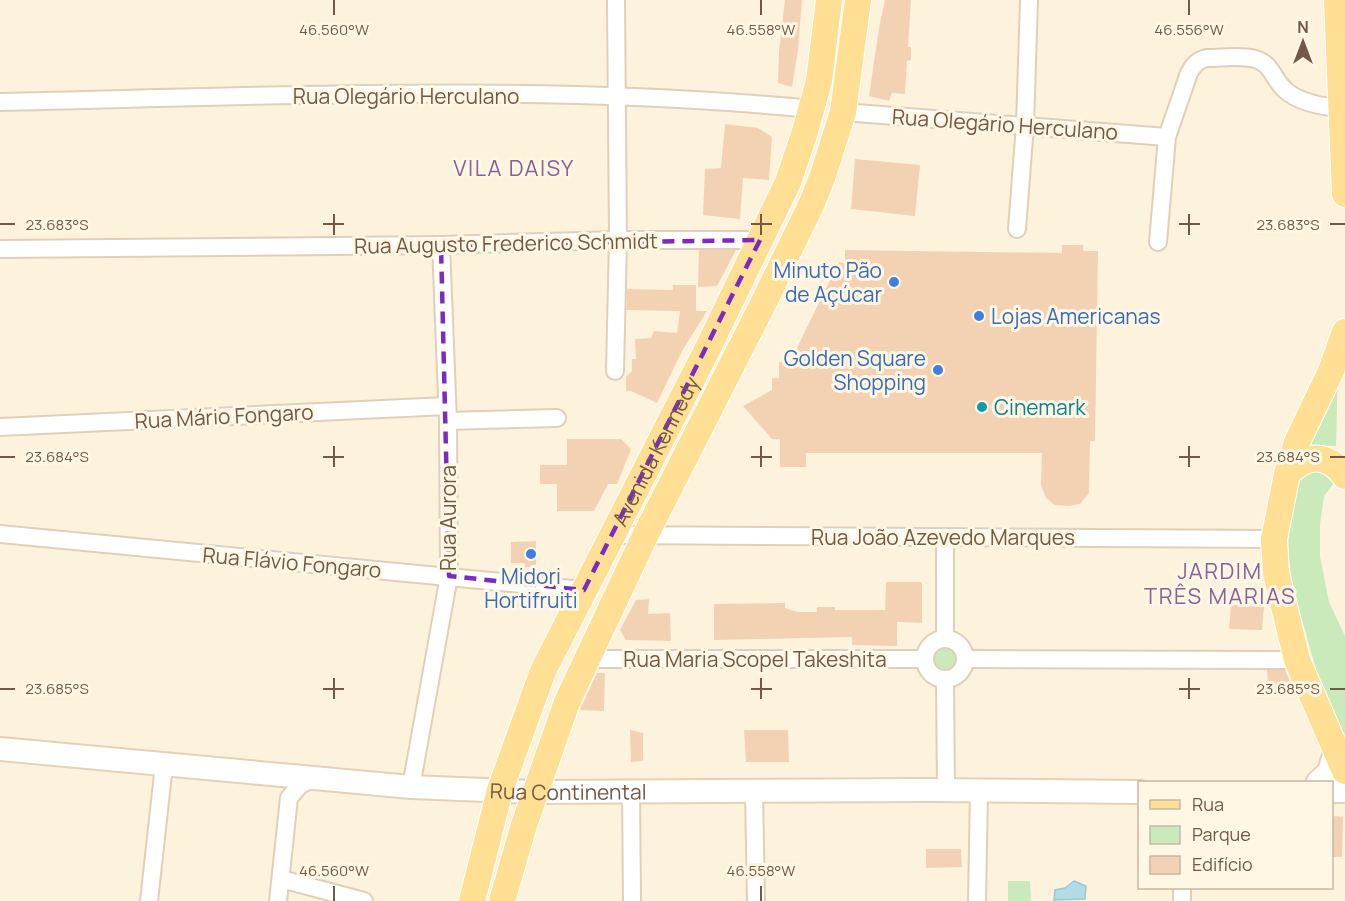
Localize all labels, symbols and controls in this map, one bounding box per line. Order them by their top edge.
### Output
north arrow [1273,12,1333,72]
text: N [1297,16,1309,38]
text: 46.560°W [299,19,369,40]
text: 46.558°W [727,19,795,40]
text: 46.556°W [1154,19,1224,40]
street label: Rua Olegário Herculano [293,82,519,110]
street label: Rua Olegário Herculano [891,102,1119,146]
district label: VILA DAISY [453,153,575,183]
text: 23.683°S [26,214,88,235]
text: 23.683°S [1257,214,1319,235]
street label: Rua Augusto Frederico Schmidt [354,226,658,260]
place label: Minuto Pão de Açúcar [774,256,882,308]
marker: Minuto Pão de Açúcar [887,275,901,289]
place label: Lojas Americanas [991,302,1160,330]
marker: Lojas Americanas [972,309,986,323]
place label: Golden Square Shopping [784,344,926,396]
marker: Golden Square Shopping [931,363,945,377]
street label: Avenida Kennedy [605,371,705,531]
place label: Cinemark [994,393,1086,421]
street label: Rua Mário Fongaro [134,397,314,435]
marker: Cinemark [975,400,989,414]
text: 23.684°S [25,446,89,467]
text: 23.684°S [1256,446,1320,467]
street label: Rua Aurora [434,465,462,571]
street label: Rua João Azevedo Marques [811,523,1075,551]
street label: Rua Flávio Fongaro [201,540,383,584]
marker: Midori Hortifruiti [524,547,538,561]
district label: JARDIM TRÊS MARIAS [1144,556,1296,611]
place label: Midori Hortifruiti [484,562,578,614]
street label: Rua Maria Scopel Takeshita [623,645,887,673]
text: 23.685°S [25,678,89,699]
text: 23.685°S [1256,678,1320,699]
street label: Rua Continental [489,776,647,806]
legend [1138,781,1333,889]
text: Rua [1192,792,1224,816]
text: Parque [1192,822,1251,846]
text: Edifício [1192,852,1253,876]
text: 46.560°W [299,860,369,881]
text: 46.558°W [727,860,795,881]

